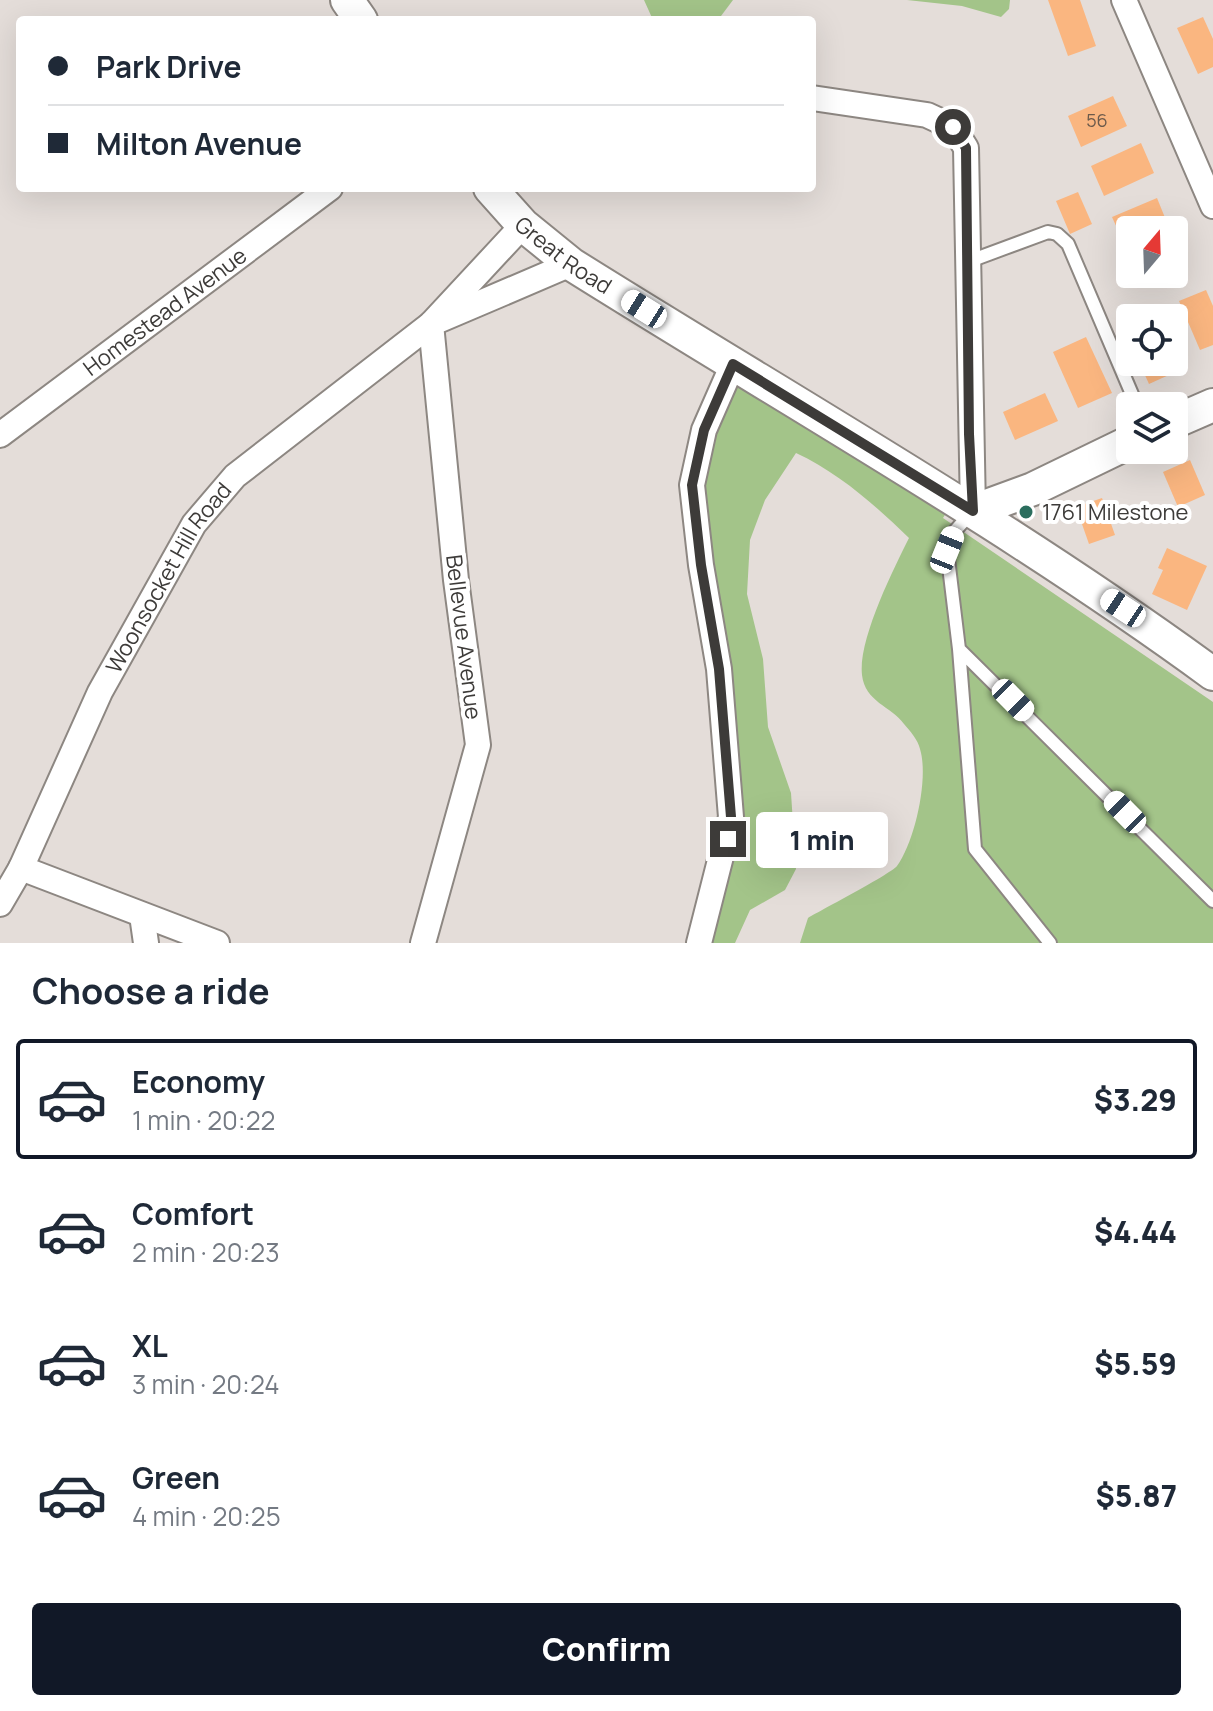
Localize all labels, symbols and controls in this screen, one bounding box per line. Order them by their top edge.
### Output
text: Park Drive [96,46,242,87]
house number: 56 [1086,108,1108,132]
route start [935,109,971,145]
text: Milton Avenue [96,123,302,164]
street label: Great Road [509,209,617,301]
north arrow [1116,216,1188,288]
map controls [1116,216,1188,464]
street label: Homestead Avenue [77,240,253,383]
car [617,286,671,332]
button: locate [1116,304,1188,376]
button: layers [1116,392,1188,464]
street label: Woonsocket Hill Road [99,476,238,678]
place label: 1761 Milestone [1042,497,1188,527]
marker: 1761 Milestone [1017,503,1035,521]
car [927,523,967,577]
street label: Bellevue Avenue [439,553,489,721]
car [1096,585,1150,631]
car [988,675,1038,725]
car [1100,787,1150,837]
callout: 1 min [756,811,888,867]
route end [710,821,746,857]
text: 1 min [789,822,855,858]
text: Choose a ride [32,966,270,1015]
text: Economy [132,1061,265,1102]
icon: car [36,1063,108,1135]
text: $3.29 [1094,1079,1177,1120]
text: 1 min · 20:22 [132,1102,275,1138]
text: Comfort [132,1193,254,1234]
icon: car [36,1195,108,1267]
text: $4.44 [1094,1211,1177,1252]
text: 2 min · 20:23 [132,1234,280,1270]
text: XL [132,1325,168,1366]
icon: car [36,1327,108,1399]
text: $5.59 [1094,1343,1177,1384]
text: 3 min · 20:24 [132,1366,280,1402]
text: Green [132,1457,220,1498]
icon: car [36,1459,108,1531]
text: $5.87 [1095,1475,1177,1516]
text: 4 min · 20:25 [132,1498,281,1534]
button: Confirm [32,1603,1181,1695]

